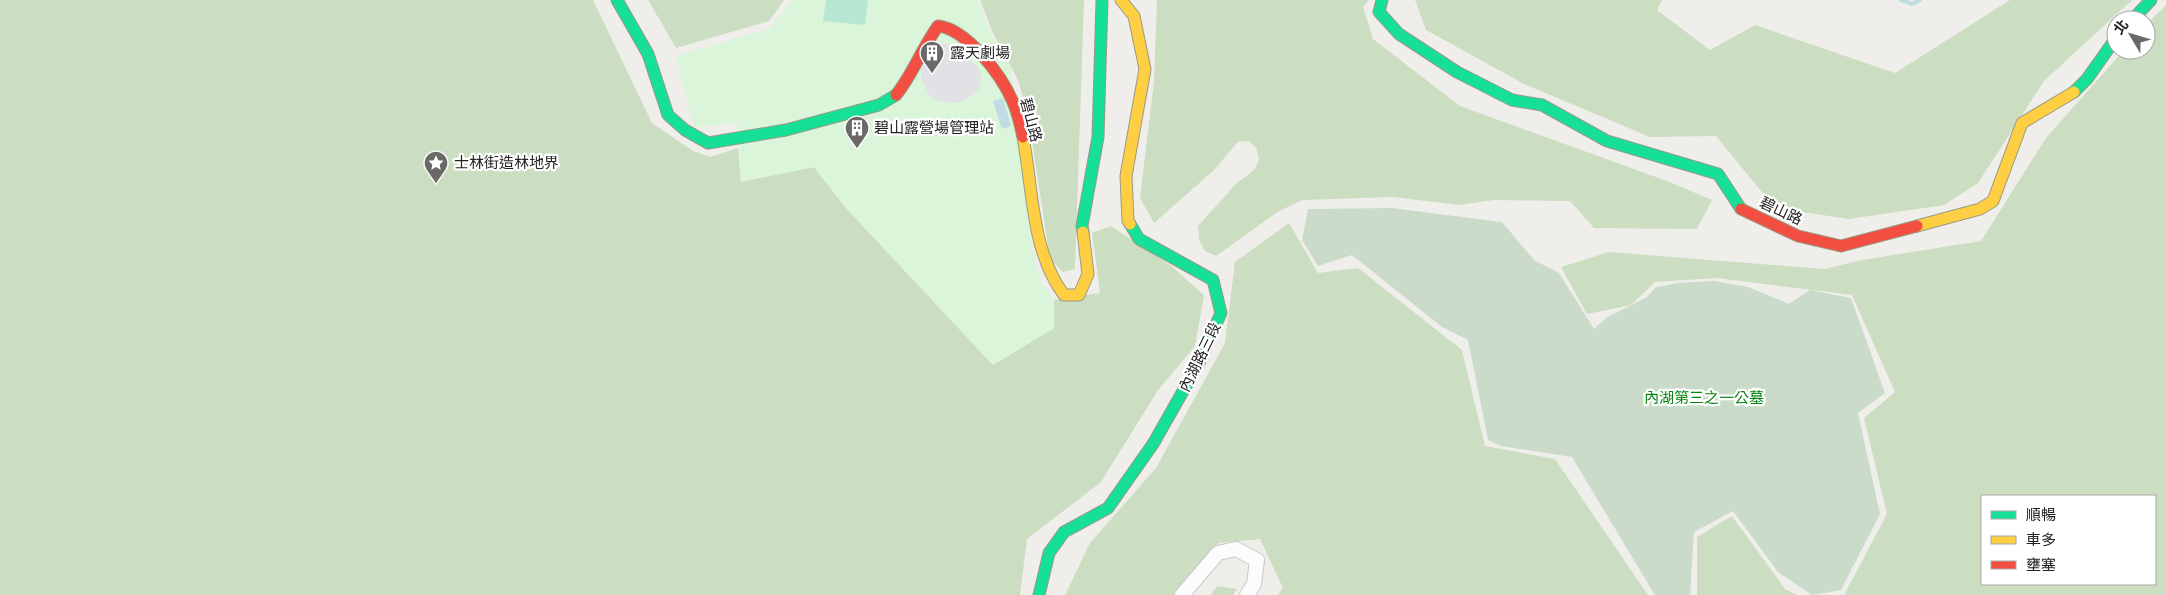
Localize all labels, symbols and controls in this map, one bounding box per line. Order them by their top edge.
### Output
north arrow [2106,10,2156,60]
text: 北 [2110,17,2132,38]
building icon: 露天劇場 [919,40,945,74]
place label: 露天劇場 [950,44,1010,62]
street label: 碧山路 [1016,96,1046,144]
building icon: 碧山露營場管理站 [844,115,870,149]
place label: 碧山露營場管理站 [874,119,994,137]
place icon: 士林街造林地界 [423,150,449,184]
place label: 士林街造林地界 [454,154,559,172]
street label: 碧山路 [1757,193,1805,229]
street label: 內湖路三段 [1175,319,1225,395]
park label: 內湖第三之一公墓 [1644,389,1764,407]
legend [1981,495,2156,585]
text: 順暢 [2026,506,2056,524]
text: 車多 [2026,531,2056,549]
text: 壅塞 [2026,556,2056,574]

